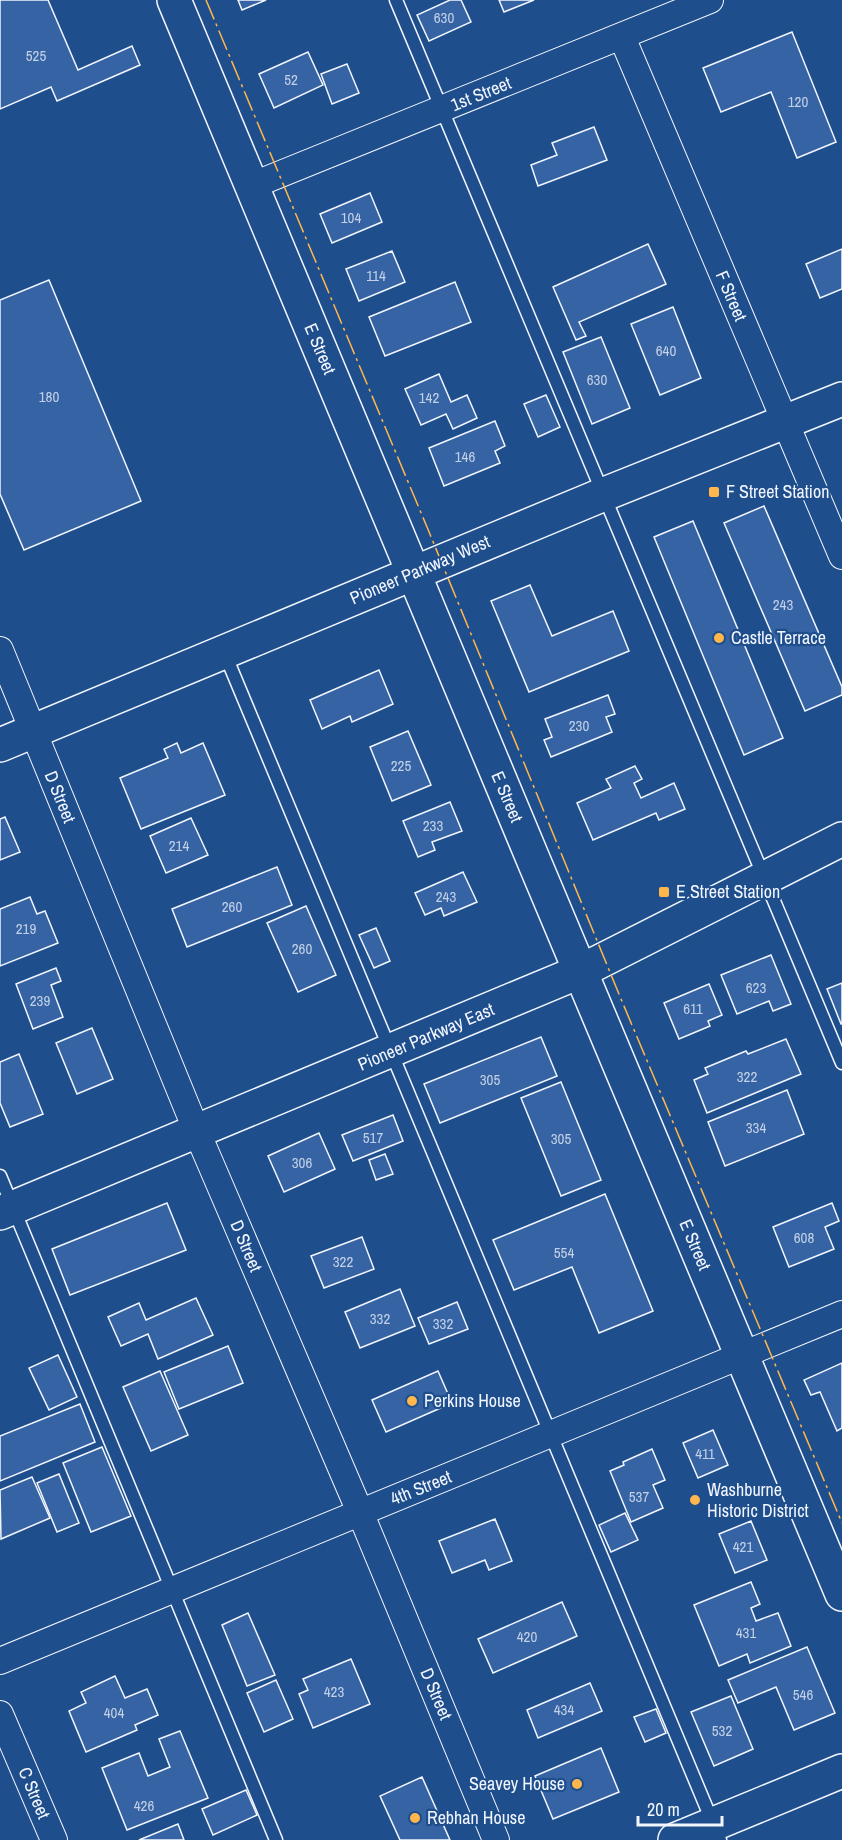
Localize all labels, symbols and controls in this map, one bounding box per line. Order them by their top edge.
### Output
house number: 630 [434,7,454,28]
house number: 525 [26,45,46,66]
house number: 52 [284,69,298,90]
street label: 1st Street [447,70,515,117]
house number: 120 [788,91,808,112]
house number: 104 [341,207,361,228]
house number: 114 [366,265,386,286]
street label: F Street [710,267,753,325]
street label: E Street [299,319,342,378]
house number: 640 [656,340,676,361]
house number: 630 [587,369,607,390]
house number: 180 [39,386,59,407]
house number: 142 [419,387,439,408]
house number: 146 [455,446,475,467]
place label: F Street Station [726,479,829,504]
marker: F Street Station [707,485,721,499]
street label: Pioneer Parkway West [346,529,494,610]
house number: 243 [773,594,793,615]
place label: Castle Terrace [731,625,826,650]
marker: Castle Terrace [712,631,726,645]
house number: 230 [569,715,589,736]
house number: 225 [391,755,411,776]
street label: D Street [39,767,82,827]
street label: E Street [486,767,529,826]
house number: 233 [423,815,443,836]
house number: 214 [169,835,189,856]
place label: E Street Station [676,879,780,904]
marker: E Street Station [657,885,671,899]
house number: 243 [436,886,456,907]
house number: 260 [222,896,242,917]
house number: 219 [16,918,36,939]
house number: 260 [292,938,312,959]
house number: 623 [746,977,766,998]
house number: 239 [30,990,50,1011]
street label: Pioneer Parkway East [354,997,498,1077]
house number: 611 [683,998,703,1019]
house number: 322 [737,1066,757,1087]
house number: 305 [480,1069,500,1090]
house number: 334 [746,1117,766,1138]
house number: 517 [363,1127,383,1148]
house number: 305 [551,1128,571,1149]
house number: 306 [292,1152,312,1173]
street label: E Street [674,1215,717,1274]
street label: D Street [224,1216,269,1276]
house number: 608 [794,1227,814,1248]
house number: 554 [554,1242,574,1263]
house number: 322 [333,1251,353,1272]
house number: 332 [370,1308,390,1329]
house number: 332 [433,1313,453,1334]
place label: Perkins House [424,1388,521,1413]
marker: Perkins House [405,1394,419,1408]
house number: 411 [695,1443,715,1464]
street label: 4th Street [386,1464,455,1511]
place label: Washburne Historic District [707,1477,809,1523]
house number: 537 [629,1486,649,1507]
marker: Washburne Historic District [688,1493,702,1507]
house number: 421 [733,1536,753,1557]
house number: 431 [736,1622,756,1643]
house number: 420 [517,1626,537,1647]
street label: D Street [414,1664,459,1724]
house number: 423 [324,1681,344,1702]
house number: 546 [793,1684,813,1705]
house number: 434 [554,1699,574,1720]
house number: 404 [104,1702,124,1723]
house number: 532 [712,1720,732,1741]
street label: C Street [12,1763,57,1823]
place label: Seavey House [469,1771,565,1796]
marker: Seavey House [570,1777,584,1791]
scale bar [638,1789,722,1827]
house number: 426 [134,1795,154,1816]
text: 20 m [647,1797,680,1822]
place label: Rebhan House [427,1805,525,1830]
marker: Rebhan House [408,1811,422,1825]

